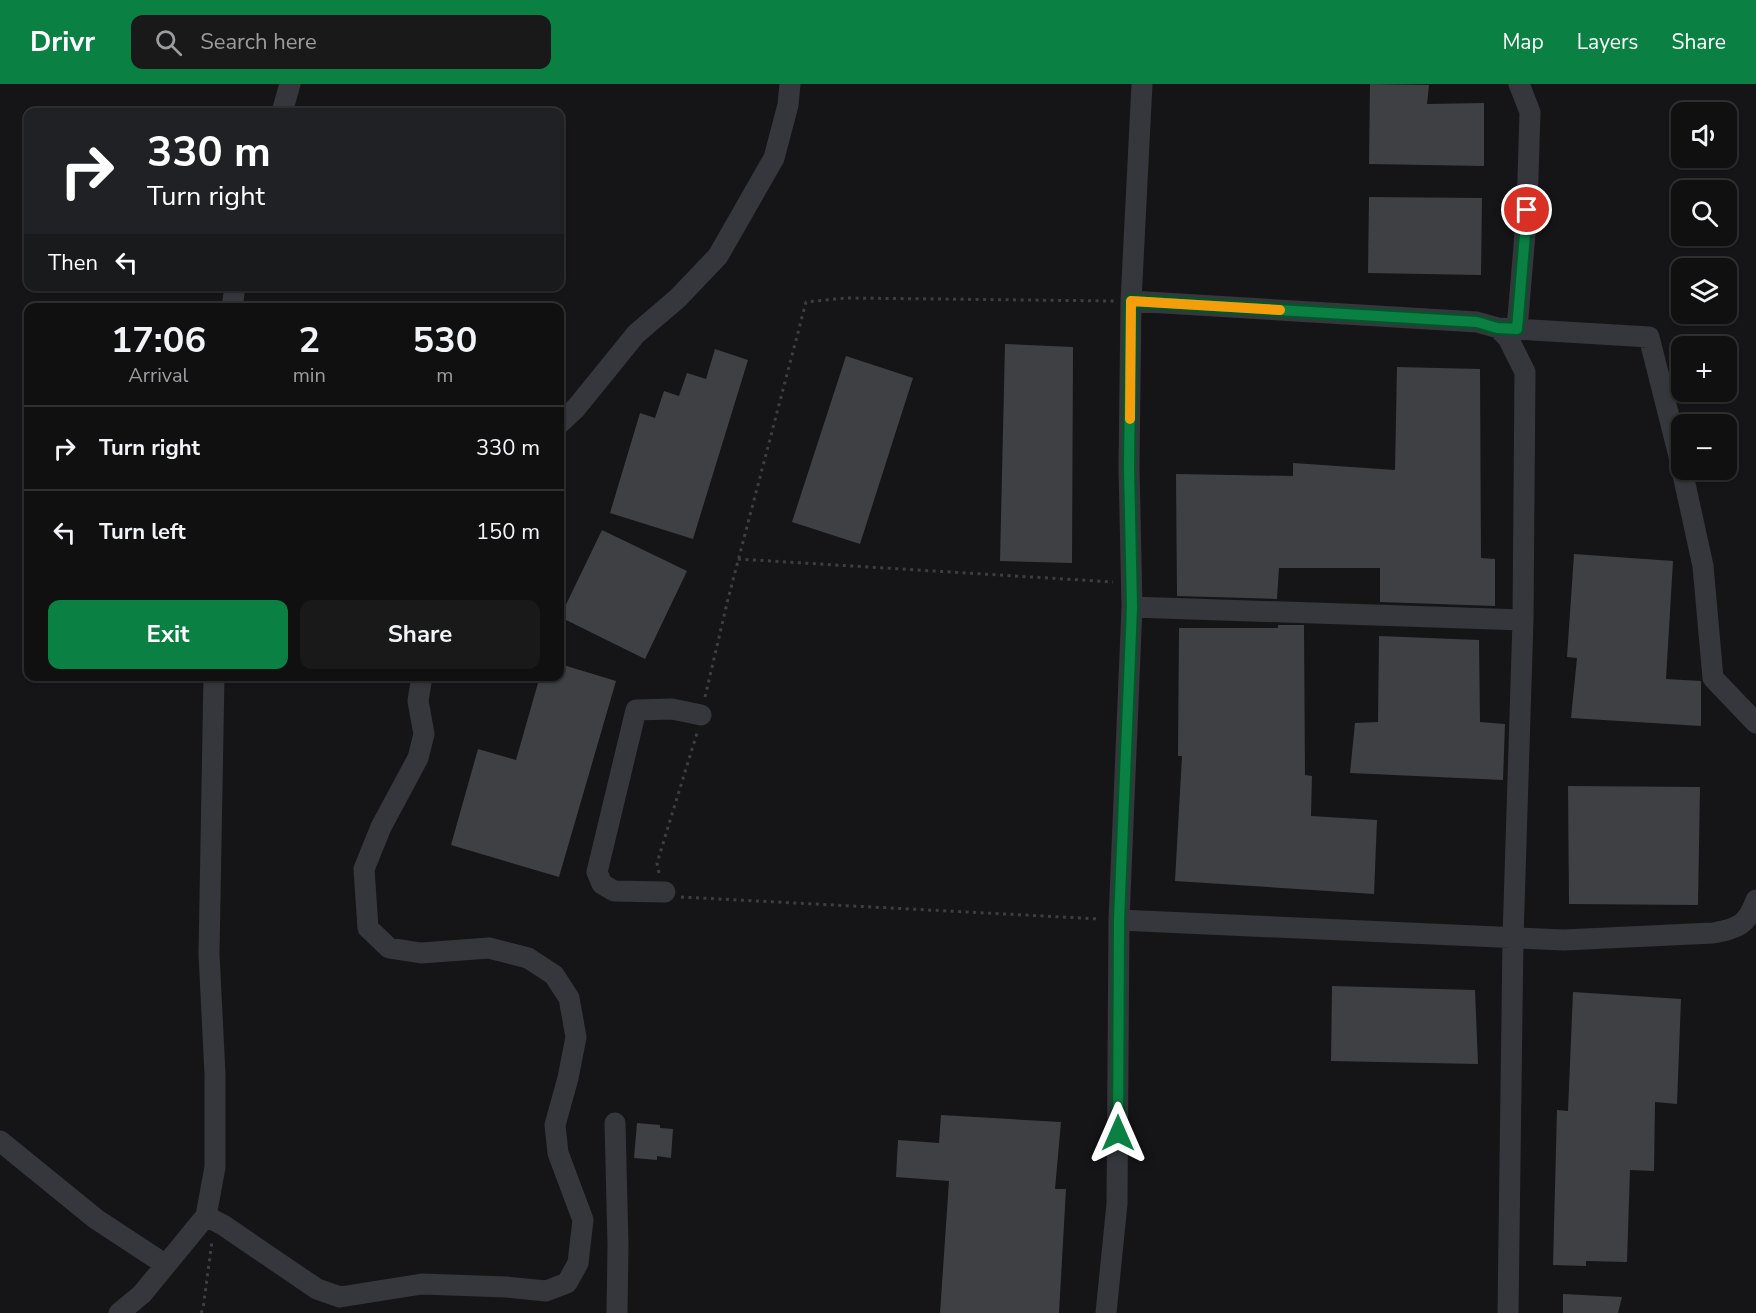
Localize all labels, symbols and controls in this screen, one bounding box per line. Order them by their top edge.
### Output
search box [131,15,551,69]
text: Drivr [30,23,95,61]
icon: search [152,26,185,59]
text: Search here [200,27,317,57]
text: Map [1502,28,1544,56]
text: Layers [1577,28,1638,56]
text: Share [1671,28,1726,56]
map controls [1671,102,1737,480]
button: sound [1671,102,1737,168]
text: 330 m [147,124,271,181]
icon: right [48,132,126,210]
text: Turn right [147,178,265,215]
button: search [1671,180,1737,246]
pin [1501,184,1552,235]
icon: arrive [1510,193,1543,226]
icon: left [110,246,143,279]
text: Then [48,248,98,278]
button: layers [1671,258,1737,324]
text: 17:06 [111,316,206,365]
text: 2 [298,316,320,365]
text: 530 [412,316,477,365]
button: + [1671,336,1737,402]
text: Arrival [128,362,188,389]
text: min [293,362,326,389]
text: m [436,362,453,389]
button: − [1671,414,1737,480]
icon: right [48,432,81,465]
text: Turn right [99,433,200,463]
text: 330 m [476,433,540,463]
icon: left [48,516,81,549]
text: Turn left [99,517,186,547]
text: 150 m [476,517,540,547]
button: Exit [48,600,288,669]
button: Share [300,600,540,669]
position arrow [1086,1101,1150,1165]

